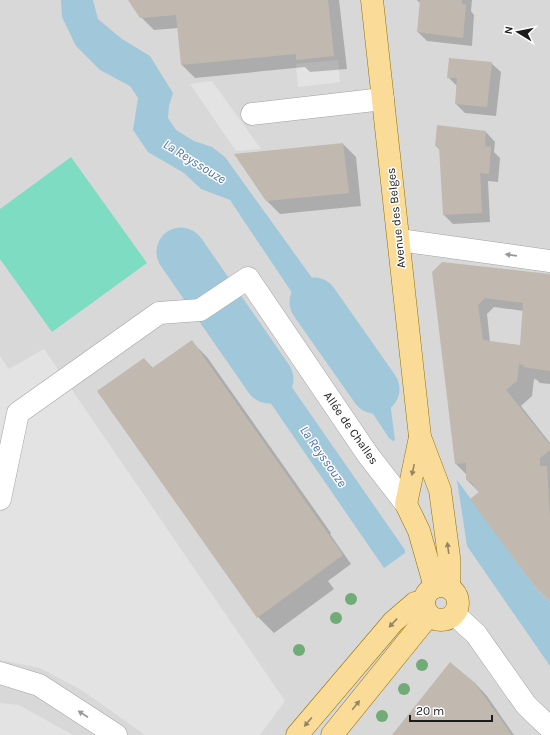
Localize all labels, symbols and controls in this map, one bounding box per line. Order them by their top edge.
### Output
north arrow [498,12,538,52]
text: N [502,25,516,35]
water label: La Reyssouze [161,136,229,187]
street label: Avenue des Belges [384,167,408,269]
one-way arrow [505,252,517,259]
street label: Allée de Challes [321,389,381,467]
water label: La Reyssouze [297,423,350,490]
one-way arrow [409,464,415,476]
one-way arrow [445,542,451,554]
one-way arrow [388,618,398,628]
scale bar [410,697,492,723]
one-way arrow [352,699,361,710]
text: 20 m [416,704,444,718]
one-way arrow [77,710,89,717]
one-way arrow [304,716,313,727]

